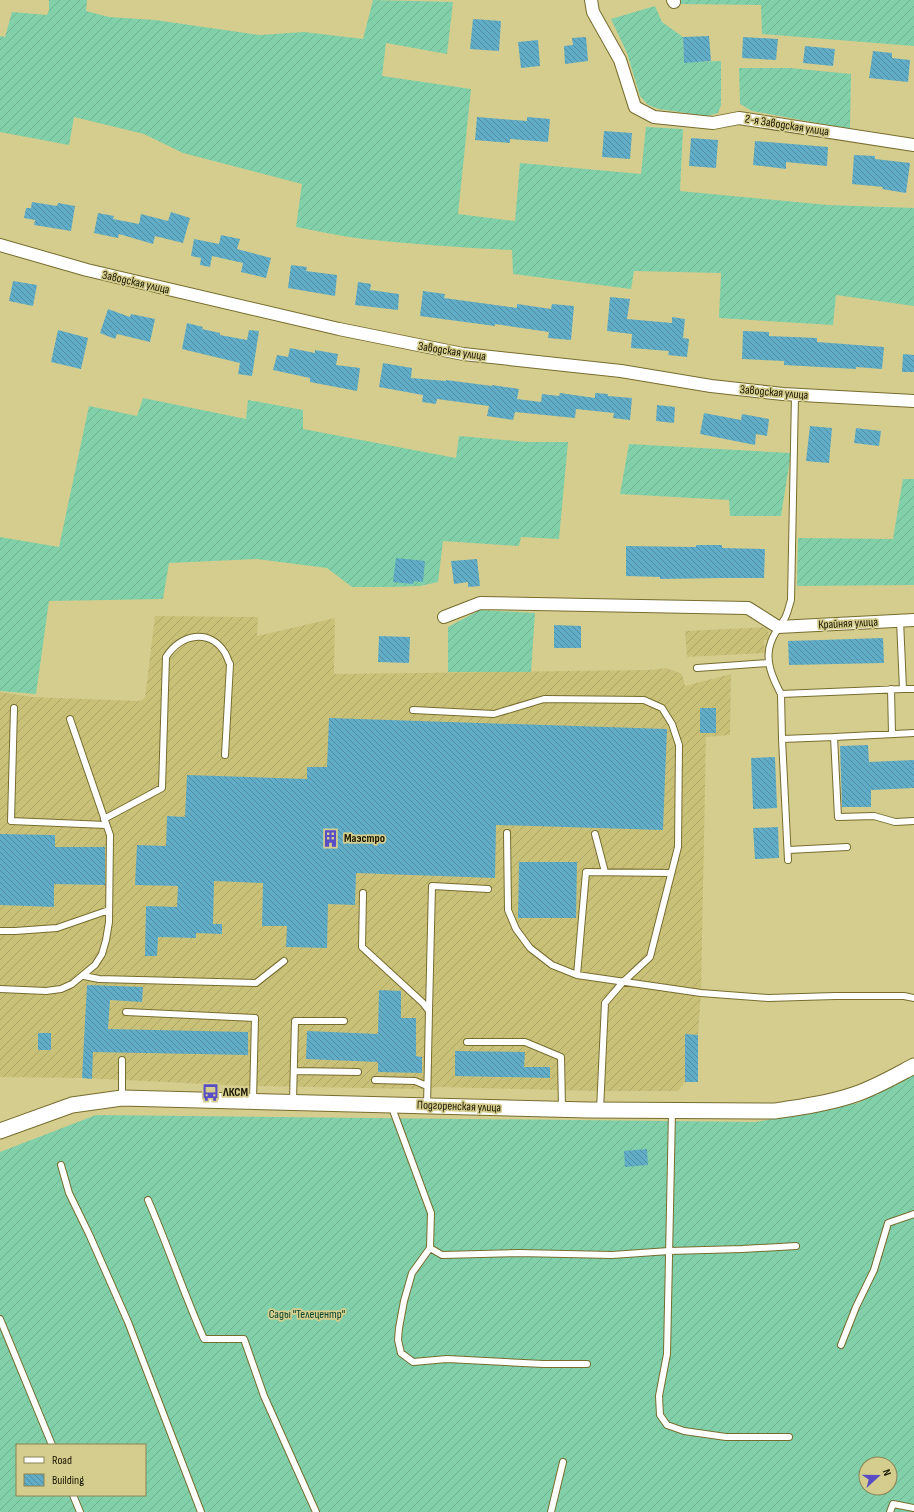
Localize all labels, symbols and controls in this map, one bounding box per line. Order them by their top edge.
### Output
street label: 2-я Заводская улица [744,111,830,140]
street label: Заводская улица [101,267,171,298]
street label: Заводская улица [417,339,487,364]
street label: Заводская улица [739,382,809,403]
street label: Крайняя улица [818,614,879,633]
building icon: Маэстро [321,828,341,848]
place label: Маэстро [344,831,385,846]
bus stop icon: ЛКСМ [200,1082,220,1102]
place label: ЛКСМ [222,1085,248,1100]
street label: Подгоренская улица [417,1098,502,1115]
park label: Сады "Телецентр" [269,1307,345,1322]
legend [16,1444,146,1496]
text: Road [52,1453,72,1468]
north arrow [858,1456,898,1496]
text: N [880,1468,894,1478]
text: Building [52,1473,84,1488]

